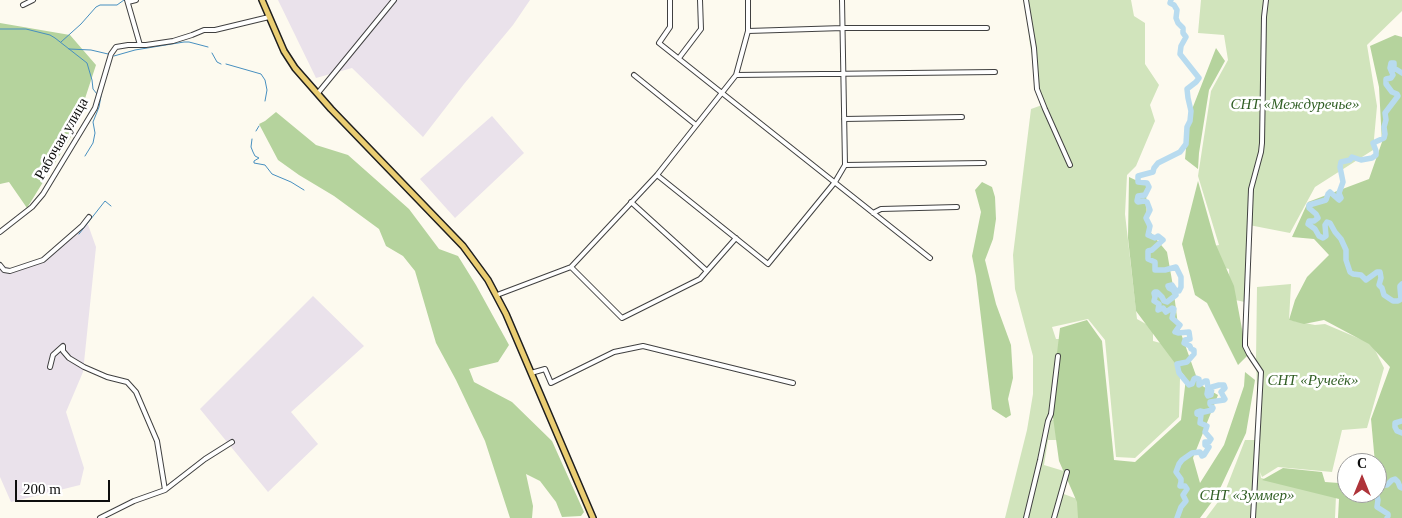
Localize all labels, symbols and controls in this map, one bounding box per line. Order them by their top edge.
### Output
street label: Рабочая улица [31,95,93,183]
park label: СНТ «Междуречье» [1231,96,1359,114]
park label: СНТ «Ручеёк» [1267,372,1359,390]
north arrow [1337,453,1387,503]
text: С [1357,456,1367,471]
scale bar [18,470,112,502]
text: 200 m [23,481,61,497]
park label: СНТ «Зуммер» [1200,487,1294,505]

